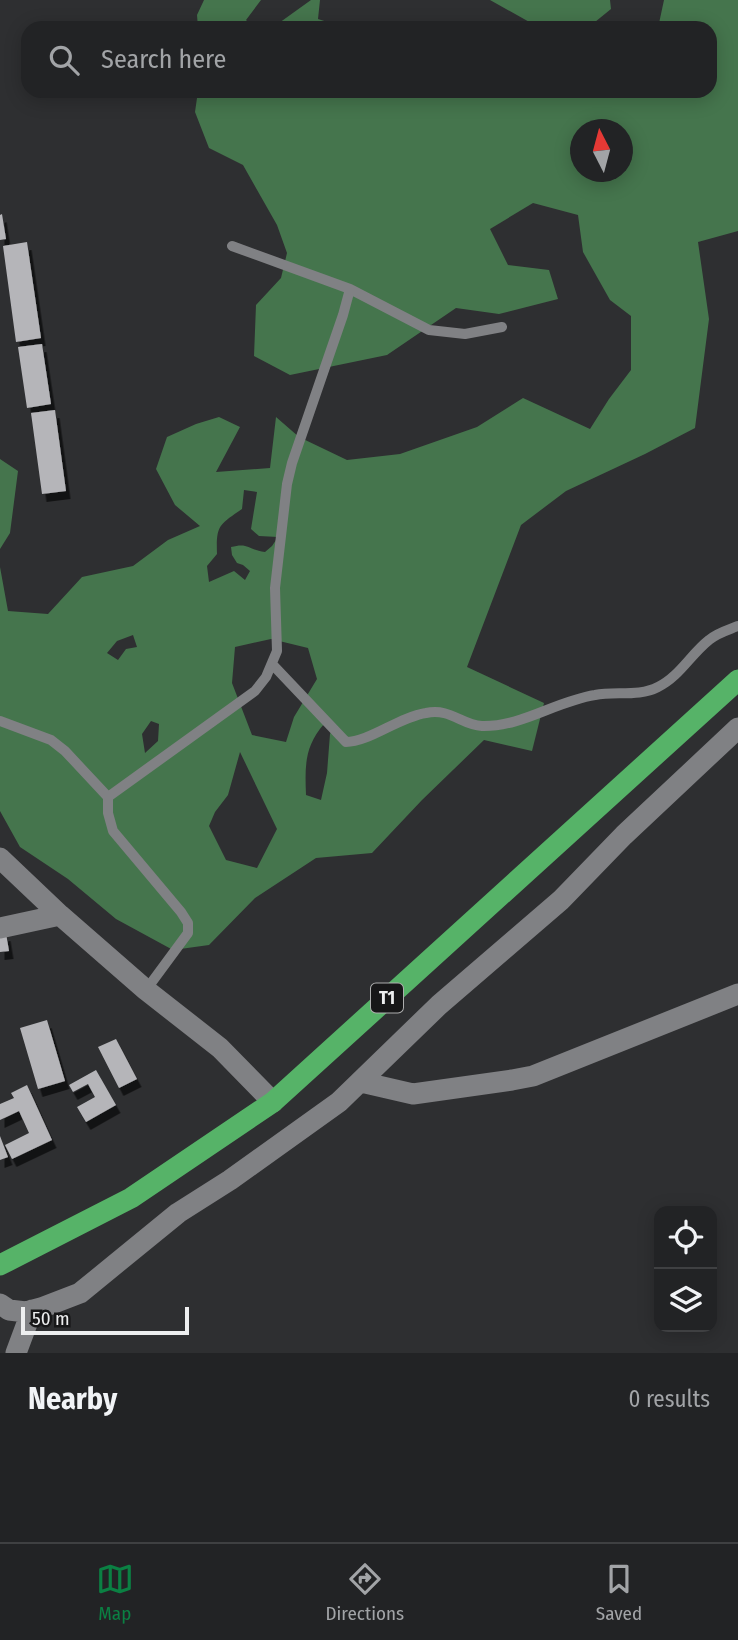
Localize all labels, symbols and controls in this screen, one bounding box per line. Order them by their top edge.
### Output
search box [21,21,717,98]
icon: search [45,41,83,79]
text: Search here [101,44,226,75]
north arrow [570,119,633,182]
road number: T1 [371,984,403,1013]
map controls [654,1206,717,1332]
button: locate [654,1206,717,1269]
button: layers [654,1269,717,1332]
scale bar [21,1304,189,1336]
text: 50 m [32,1307,70,1330]
text: Nearby [28,1381,117,1417]
text: 0 results [629,1385,710,1413]
tab: Map [96,1560,134,1625]
tab: Directions [326,1560,404,1625]
tab: Saved [596,1560,642,1625]

